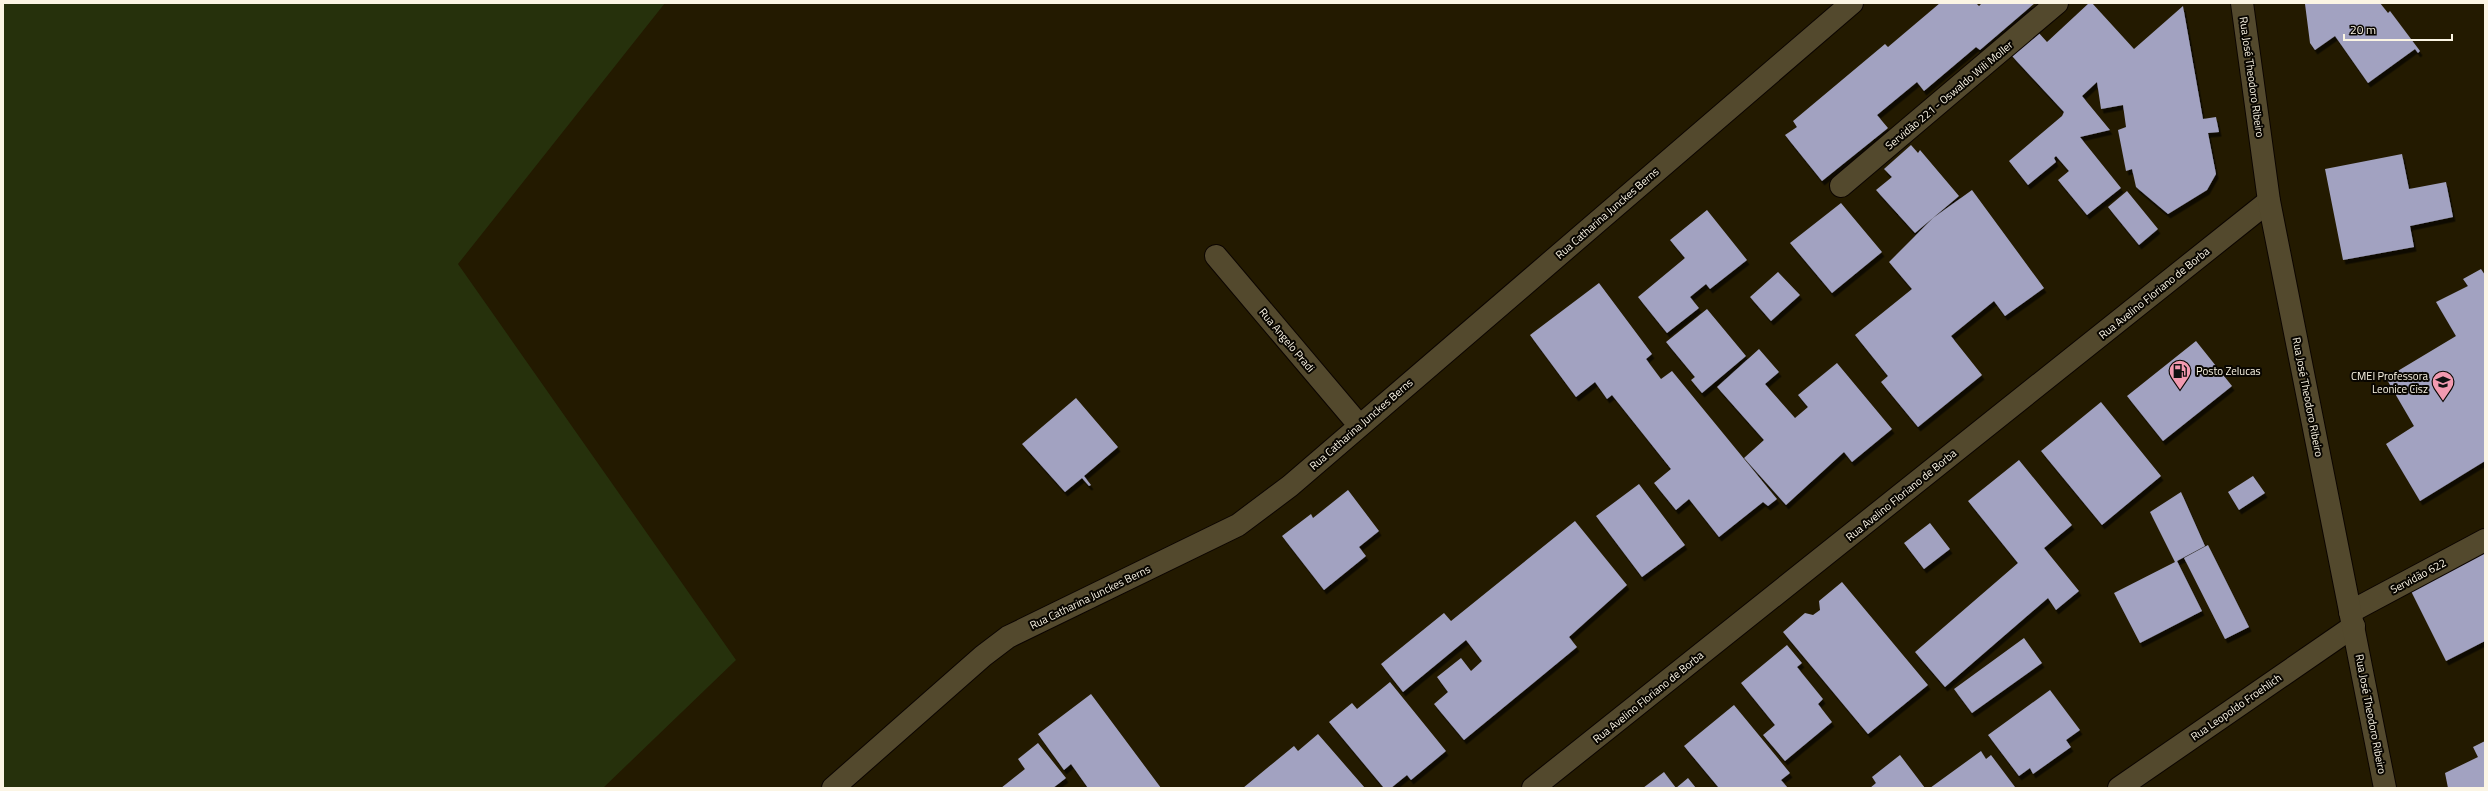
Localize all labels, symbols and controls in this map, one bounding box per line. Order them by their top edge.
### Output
street label: Rua José Theodoro Ribeiro [2236,16,2268,138]
scale bar [2344,16,2452,42]
text: 20 m [2350,20,2376,39]
street label: Servidão 221 - Oswaldo Wili Moller [1882,37,2017,153]
street label: Rua Catharina Junckes Berns [1552,164,1662,262]
street label: Rua Avelino Floriano de Borba [2095,243,2213,343]
street label: Rua Angelo Pradi [1255,305,1319,375]
street label: Rua José Theodoro Ribeiro [2289,336,2327,458]
fuel station icon: Posto Zelucas [2167,358,2193,391]
place label: Posto Zelucas [2196,363,2261,379]
place label: CMEI Professora Leonice Cisz [2351,368,2428,397]
school or university icon: CMEI Professora Leonice Cisz [2430,369,2456,402]
street label: Rua Catharina Junckes Berns [1306,375,1416,473]
street label: Rua Avelino Floriano de Borba [1842,445,1960,545]
street label: Servidão 622 [2387,555,2449,597]
street label: Rua Catharina Junckes Berns [1027,561,1153,633]
street label: Rua Avelino Floriano de Borba [1589,647,1707,747]
street label: Rua José Theodoro Ribeiro [2352,653,2390,775]
street label: Rua Leopoldo Froehlich [2187,670,2285,744]

